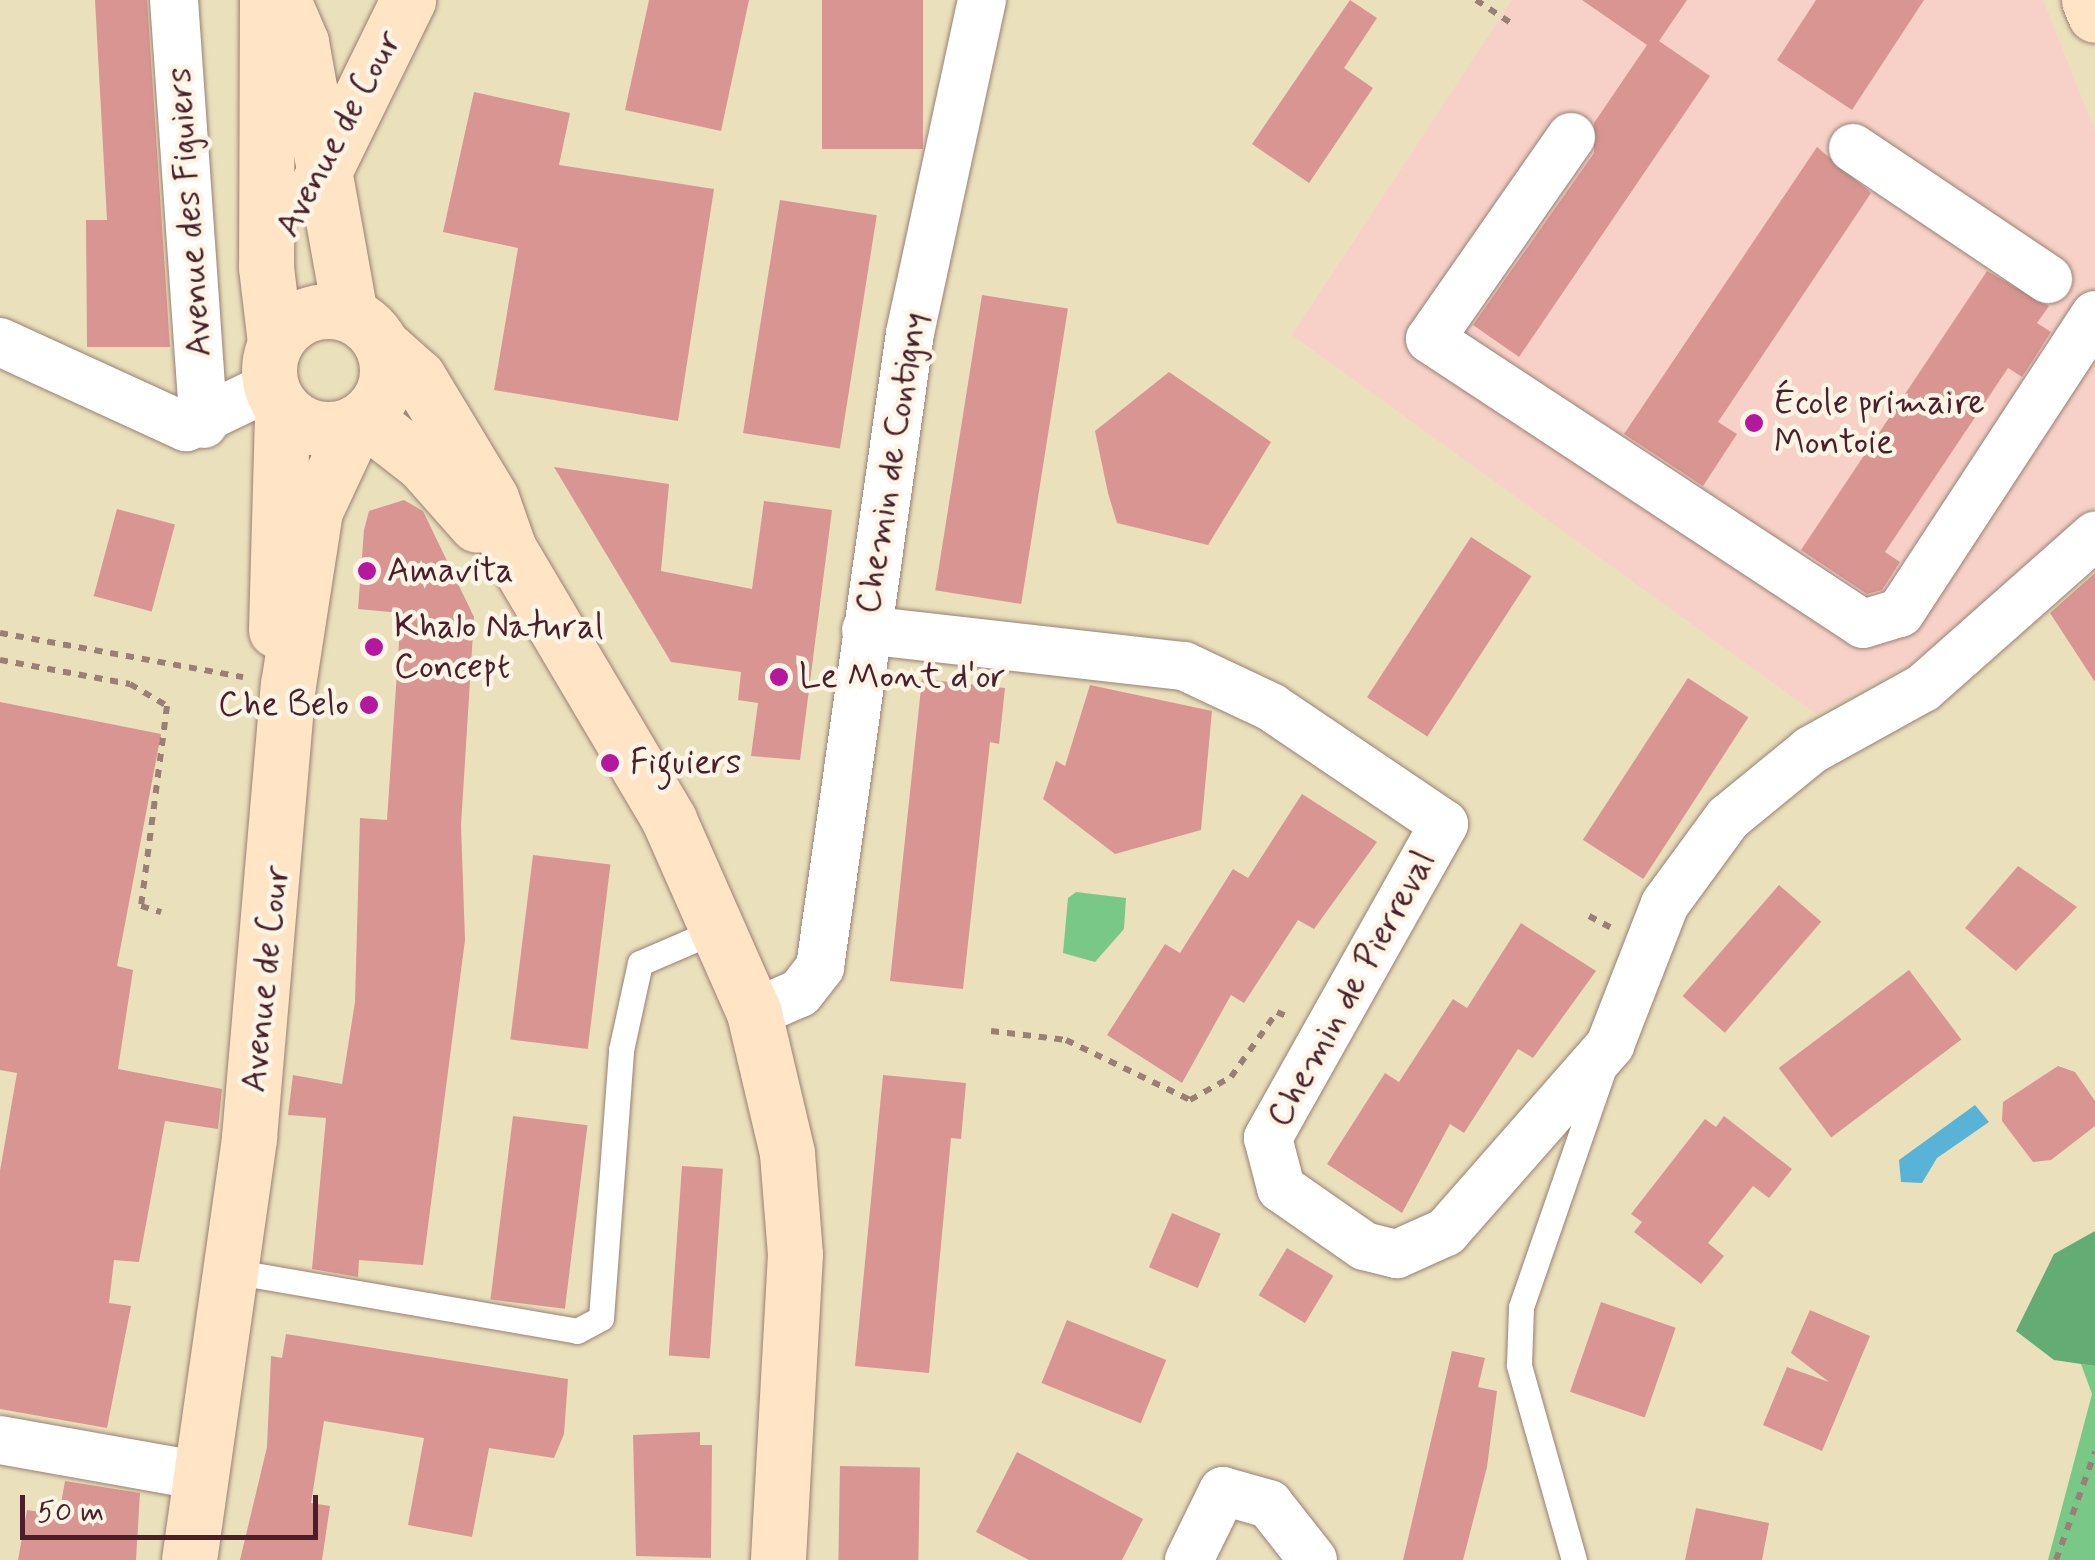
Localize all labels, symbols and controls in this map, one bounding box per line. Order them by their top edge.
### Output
street label: Avenue de Cour [267,23,411,245]
street label: Avenue des Figuiers [159,66,221,358]
street label: Chemin de Contigny [847,307,937,619]
place label: École primaire Montoie [1774,382,1990,464]
marker: École primaire Montoie [1743,412,1765,434]
place label: Amavita [387,550,514,592]
marker: Amavita [356,560,378,582]
place label: Khalo Natural Concept [394,606,602,688]
marker: Khalo Natural Concept [363,636,385,658]
place label: Le Mont d'or [799,656,992,698]
marker: Le Mont d'or [768,666,790,688]
place label: Che Belo [217,684,349,726]
marker: Che Belo [358,694,380,716]
place label: Figuiers [630,742,741,784]
marker: Figuiers [599,752,621,774]
street label: Chemin de Pierreval [1259,844,1445,1134]
street label: Avenue de Cour [233,863,299,1095]
scale bar [25,1475,322,1537]
text: 50 m [37,1493,104,1532]

